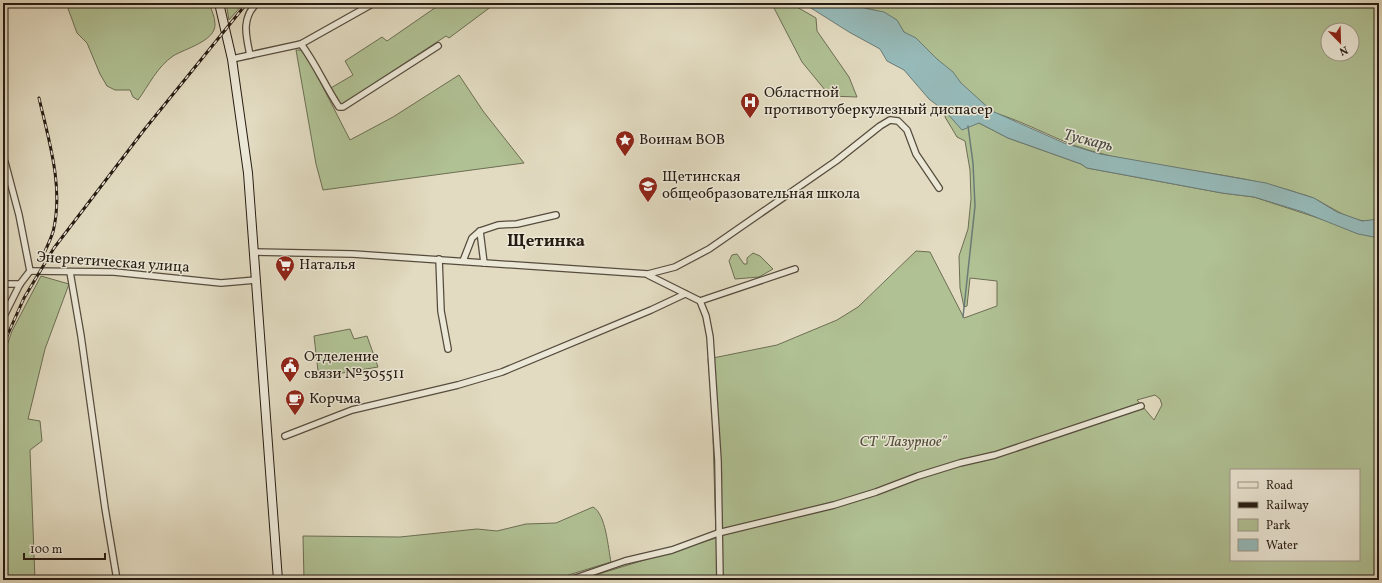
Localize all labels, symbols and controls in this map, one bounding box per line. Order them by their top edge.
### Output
north arrow [1320,22,1360,62]
text: N [1337,41,1350,58]
place label: Областной противотуберкулезный диспасер [764,83,993,121]
hospital icon: Областной противотуберкулезный диспасер [739,91,761,119]
water label: Тускарь [1061,124,1115,158]
place icon: Воинам ВОВ [614,129,636,157]
place label: Воинам ВОВ [639,130,725,151]
place label: Щетинская общеобразовательная школа [662,167,860,205]
school or university icon: Щетинская общеобразовательная школа [637,175,659,203]
district label: Щетинка [507,230,585,253]
street label: Энергетическая улица [36,247,190,279]
supermarket icon: Наталья [274,254,296,282]
place label: Наталья [299,255,356,276]
place label: Отделение связи №305511 [304,347,404,385]
public building icon: Отделение связи №305511 [279,355,301,383]
cafe icon: Корчма [284,388,306,416]
place label: Корчма [309,389,361,410]
park label: СТ "Лазурное" [860,432,947,453]
legend [1230,469,1360,561]
text: Road [1266,478,1293,494]
text: Railway [1266,498,1309,514]
text: Park [1266,518,1291,534]
scale bar [24,535,105,561]
text: Water [1266,538,1298,554]
text: 100 m [30,542,63,558]

